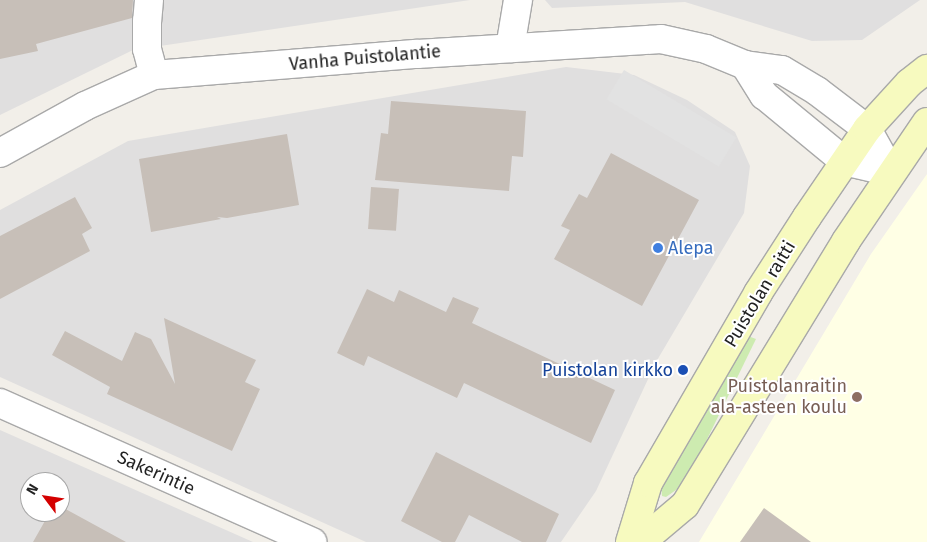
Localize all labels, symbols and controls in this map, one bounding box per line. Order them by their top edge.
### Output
street label: Vanha Puistolantie [288,41,442,75]
place label: Alepa [668,237,714,259]
street label: Puistolan raitti [720,237,800,351]
marker: Alepa [652,242,664,254]
place label: Puistolan kirkko [542,359,673,381]
marker: Puistolan kirkko [677,364,689,376]
place label: Puistolanraitin ala-asteen koulu [711,376,847,418]
marker: Puistolanraitin ala-asteen koulu [851,391,863,403]
street label: Sakerintie [114,446,198,500]
north arrow [20,472,70,522]
text: N [23,481,42,498]

